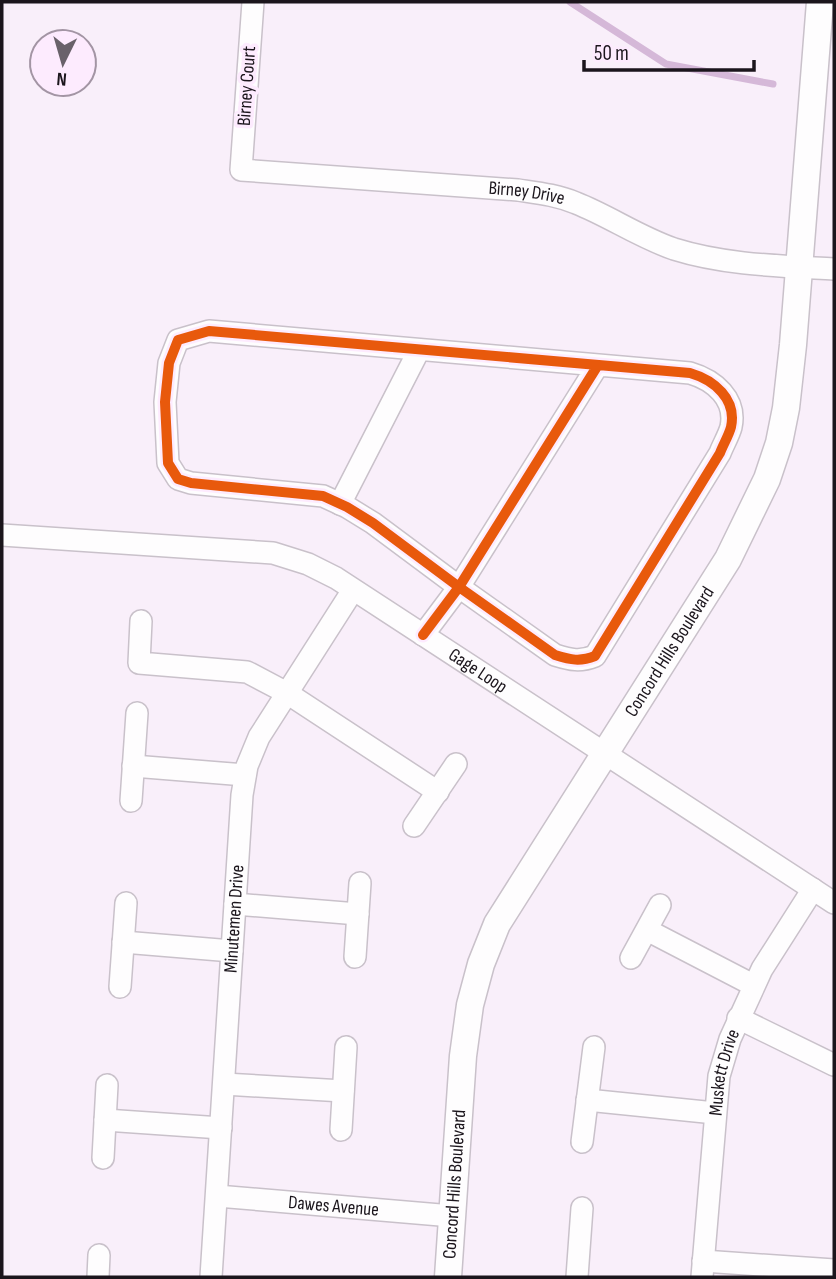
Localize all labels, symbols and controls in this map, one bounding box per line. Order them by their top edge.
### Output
north arrow [28,28,98,98]
scale bar [584,28,754,72]
text: 50 m [594,41,629,66]
street label: Birney Court [233,45,261,127]
text: N [56,67,68,90]
street label: Birney Drive [488,176,567,210]
street label: Concord Hills Boulevard [620,582,719,721]
street label: Gage Loop [444,643,512,698]
street label: Minutemen Drive [219,864,249,974]
street label: Muskett Drive [704,1025,745,1117]
street label: Concord Hills Boulevard [438,1109,471,1260]
street label: Dawes Avenue [287,1191,380,1221]

